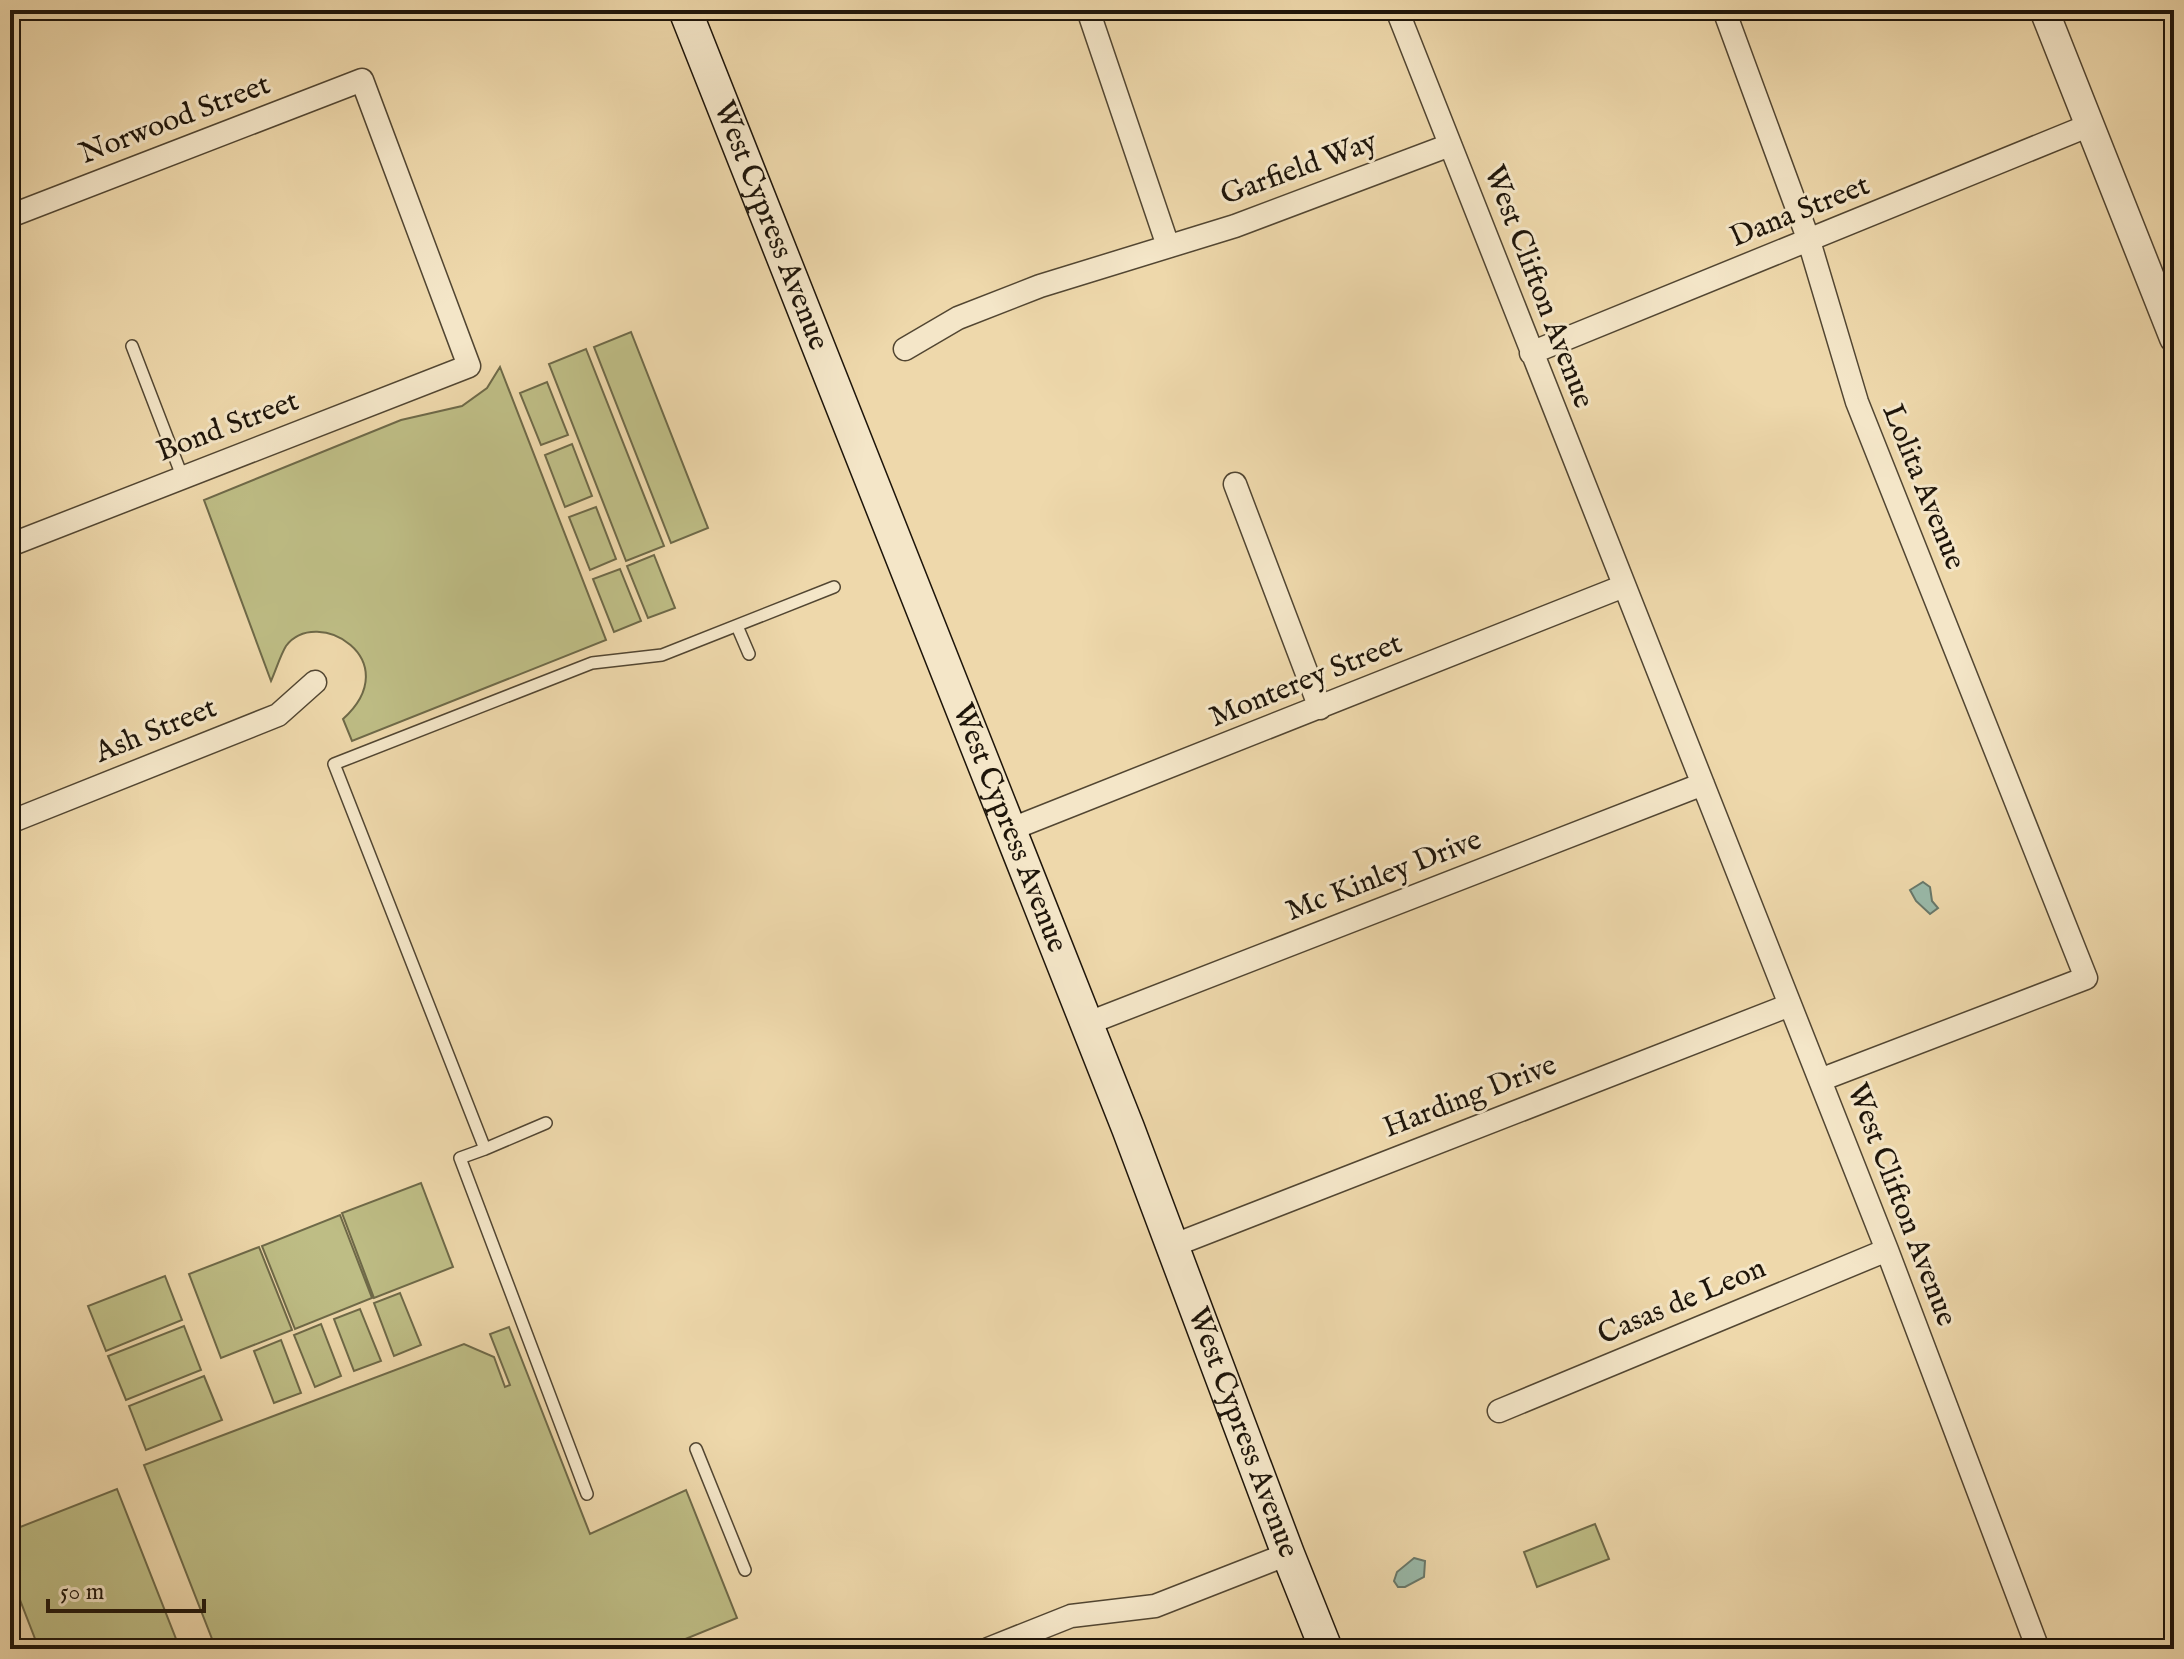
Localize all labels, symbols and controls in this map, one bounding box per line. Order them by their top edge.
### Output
street label: Norwood Street [74,66,276,174]
street label: West Cypress Avenue [704,96,837,356]
street label: Garfield Way [1215,123,1383,215]
street label: West Clifton Avenue [1474,160,1602,414]
street label: Dana Street [1725,167,1875,257]
street label: Bond Street [152,383,304,471]
street label: Lolita Avenue [1873,399,1973,575]
street label: Monterey Street [1204,625,1408,737]
street label: Ash Street [89,689,222,773]
street label: West Cypress Avenue [943,698,1076,958]
street label: Mc Kinley Drive [1281,821,1487,931]
street label: Harding Drive [1378,1047,1562,1147]
street label: West Clifton Avenue [1837,1078,1965,1332]
street label: Casas de Leon [1592,1250,1772,1354]
street label: West Cypress Avenue [1178,1302,1307,1563]
scale bar [48,1563,204,1613]
text: 50 m [60,1577,104,1608]

